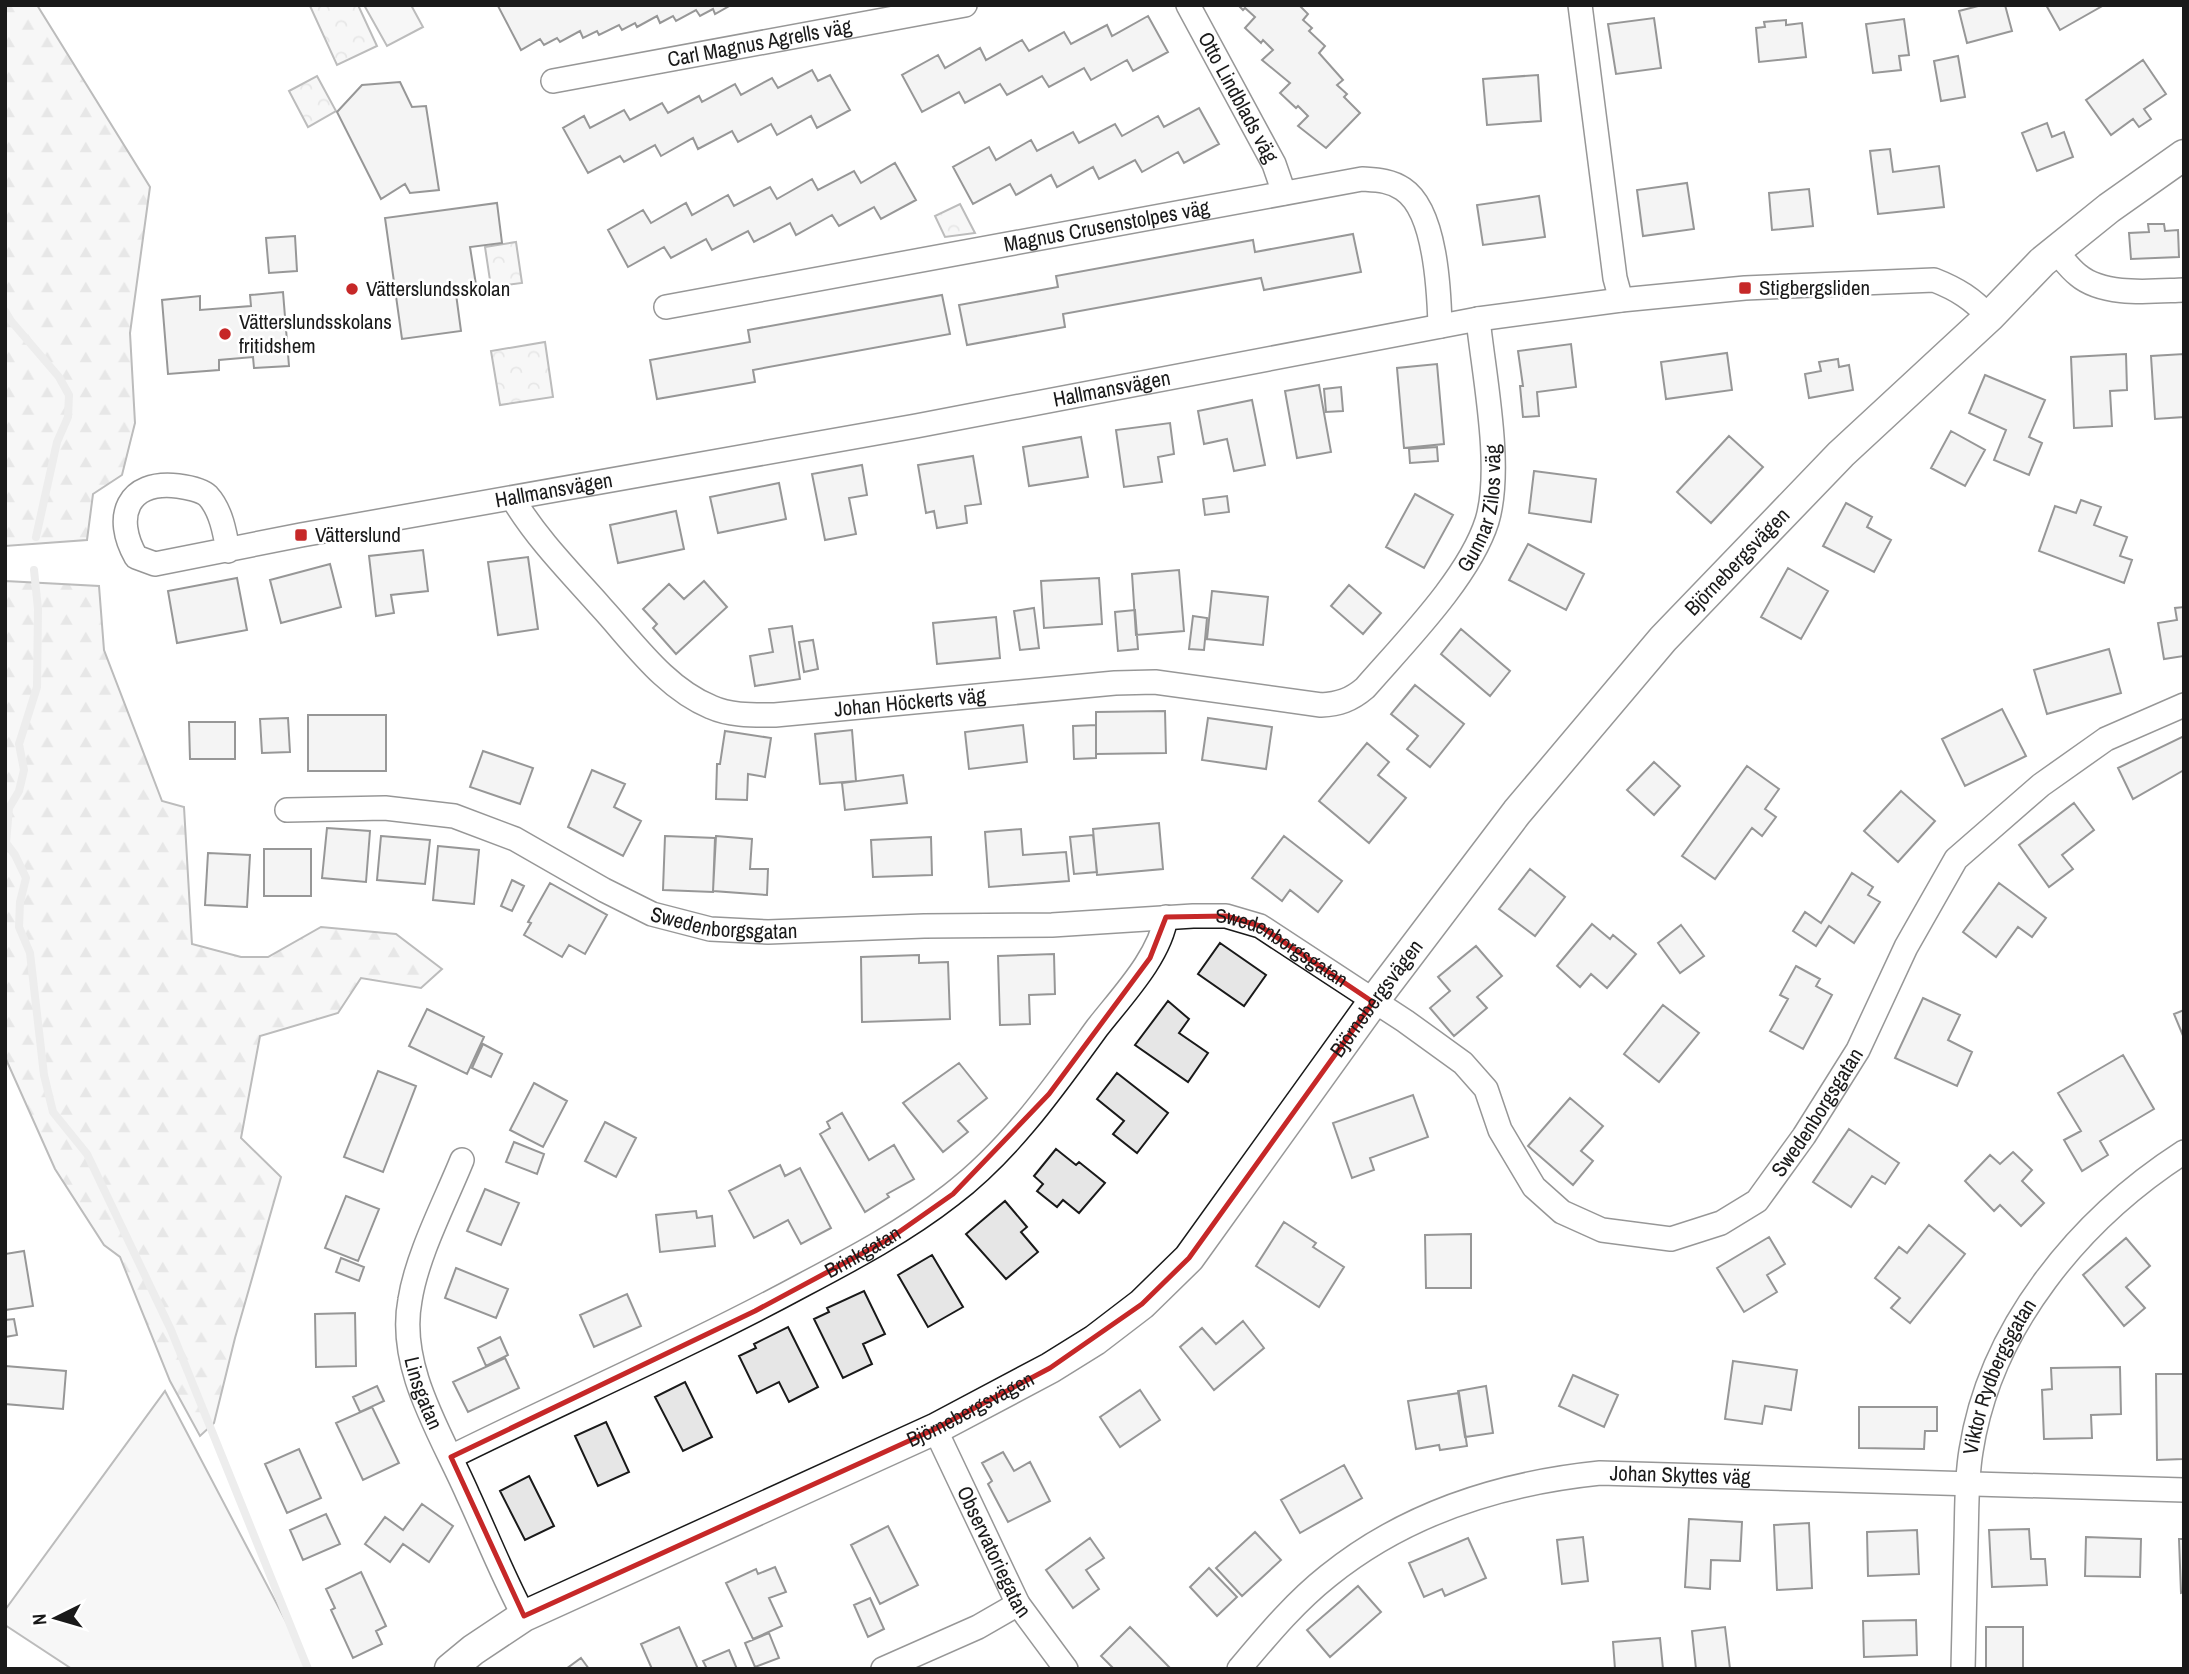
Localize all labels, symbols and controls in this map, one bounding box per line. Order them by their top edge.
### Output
street label: Carl Magnus Agrells väg [665,11,854,74]
street label: Otto Lindblads väg [1191,27,1286,168]
street label: Magnus Crusenstolpes väg [1001,192,1212,259]
place label: Stigbergsliden [1759,273,1870,302]
place label: Vätterslundsskolan [366,274,510,303]
marker: Stigbergsliden [1737,280,1753,296]
marker: Vätterslundsskolan [344,281,360,297]
place label: Vätterslundsskolans fritidshem [239,307,392,360]
marker: Vätterslundsskolans fritidshem [217,326,233,342]
street label: Hallmansvägen [1051,363,1173,414]
street label: Gunnar Zilos väg [1450,443,1507,578]
street label: Hallmansvägen [493,465,615,514]
street label: Björnebergsvägen [1678,501,1796,622]
place label: Vätterslund [315,520,401,549]
marker: Vätterslund [293,527,309,543]
street label: Johan Höckerts väg [833,680,987,723]
street label: Swedenborgsgatan [647,899,798,946]
street label: Swedenborgsgatan [1215,901,1354,994]
street label: Björnebergsvägen [1323,933,1429,1063]
street label: Swedenborgsgatan [1764,1042,1870,1182]
street label: Brinkgatan [819,1219,906,1285]
street label: Viktor Rydbergsgatan [1956,1293,2043,1457]
street label: Linsgatan [397,1354,450,1434]
street label: Björnebergsvägen [902,1364,1039,1454]
street label: Johan Skyttes väg [1609,1458,1751,1491]
street label: Observatoriegatan [950,1481,1038,1623]
north arrow [21,1583,91,1653]
text: N [26,1613,53,1626]

